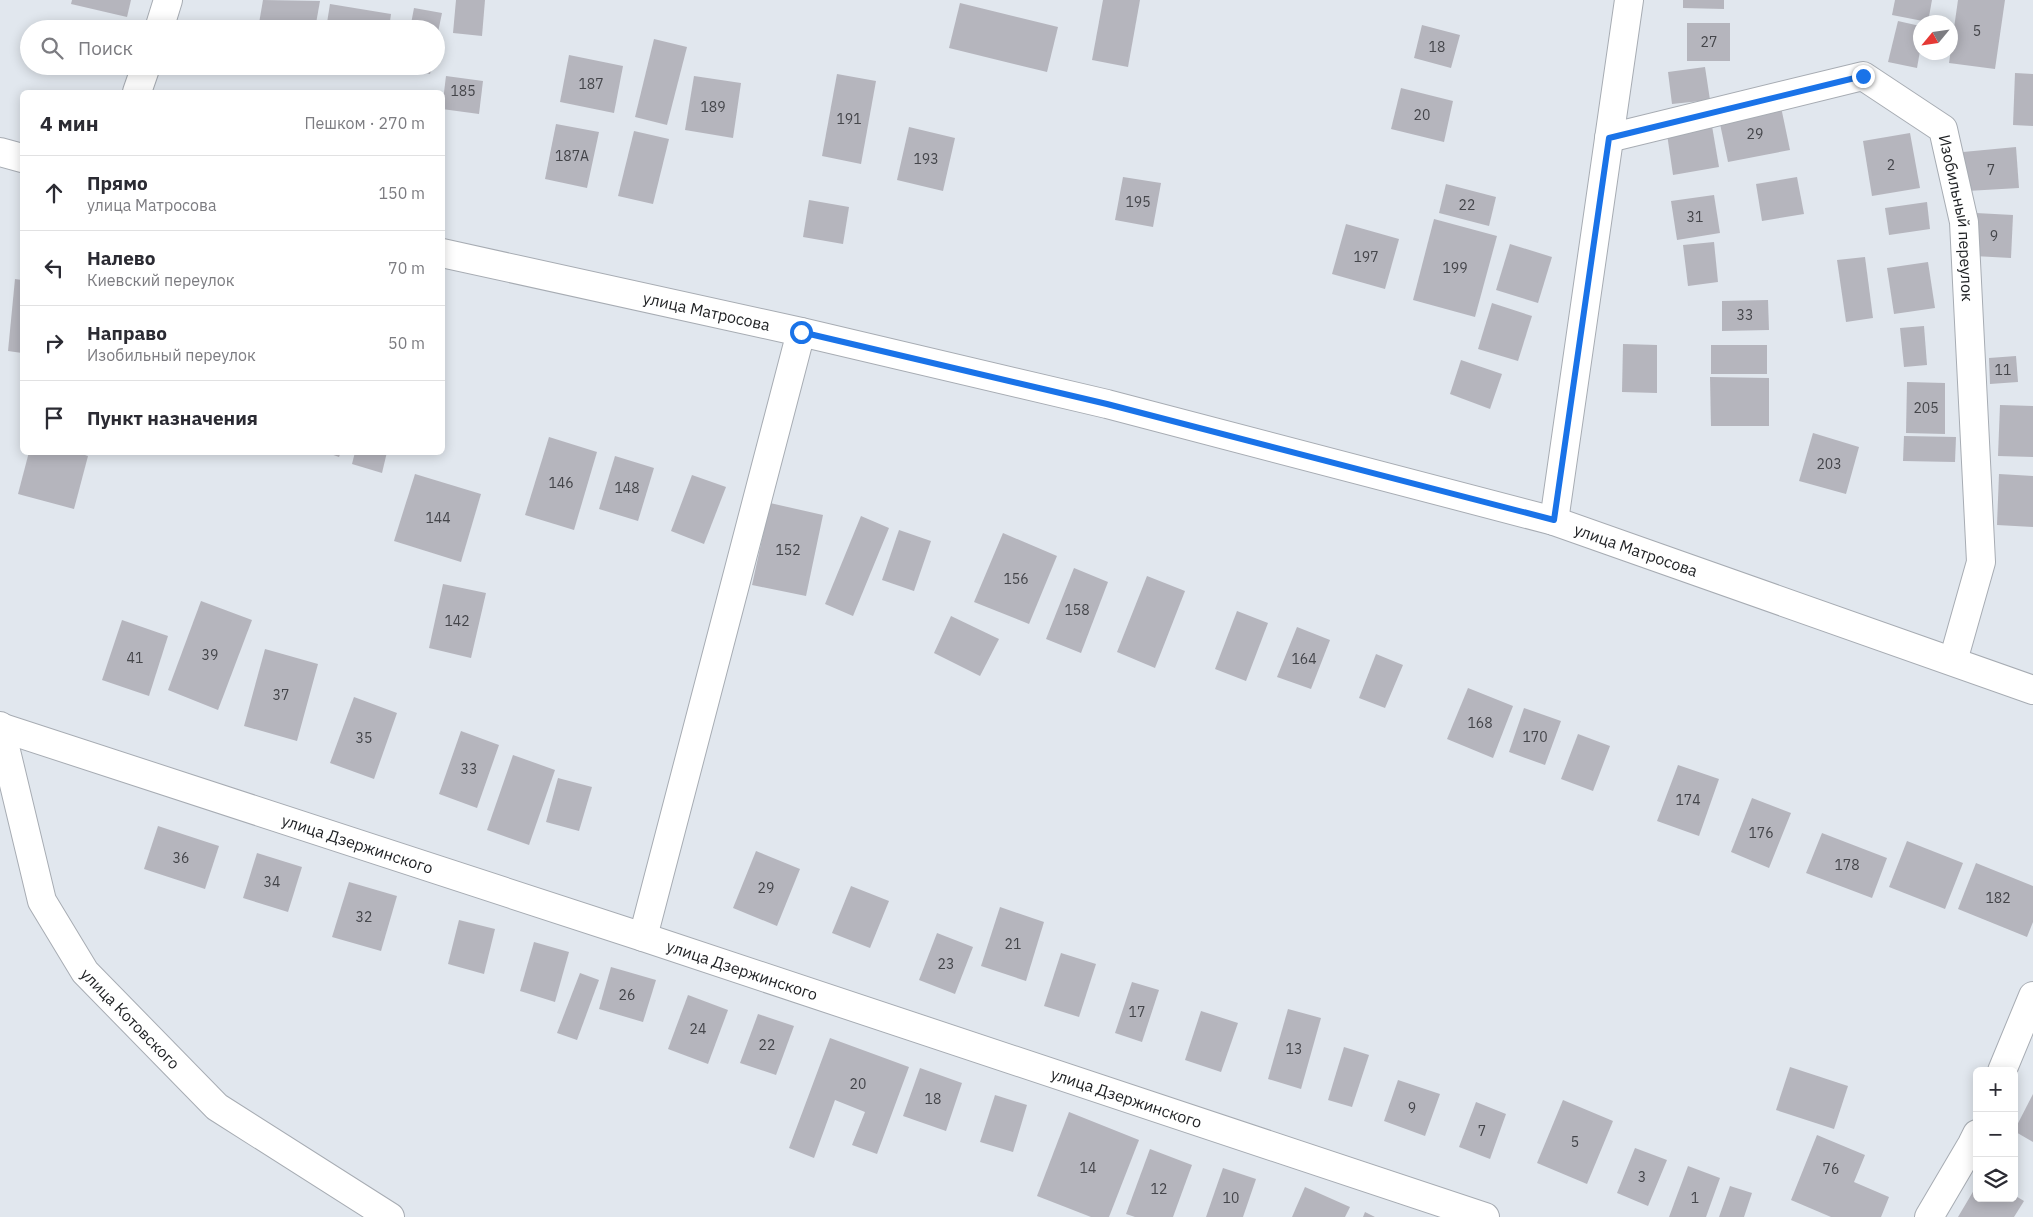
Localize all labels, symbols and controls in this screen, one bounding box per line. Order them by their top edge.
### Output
north arrow [1913,15,1958,60]
search box [20,20,445,75]
house number: 5 [1973,22,1981,40]
house number: 27 [1701,33,1717,51]
icon: search [38,34,66,62]
text: Поиск [78,36,133,60]
house number: 18 [1429,38,1445,56]
route end [1852,65,1875,88]
house number: 187 [578,75,604,93]
house number: 185 [450,82,476,100]
house number: 189 [700,98,726,116]
house number: 20 [1414,106,1430,124]
text: 4 мин [40,109,99,137]
house number: 191 [836,110,862,128]
text: Пешком · 270 m [304,113,425,133]
house number: 29 [1747,125,1763,143]
street label: Изобильный переулок [1935,133,1978,302]
house number: 187А [555,147,589,165]
house number: 193 [913,150,939,168]
house number: 2 [1887,156,1895,174]
house number: 7 [1987,161,1995,179]
text: Прямо [87,171,148,195]
icon: ahead [40,179,68,207]
text: 150 m [378,183,425,203]
house number: 195 [1125,193,1151,211]
text: улица Матросова [87,195,216,215]
house number: 22 [1459,196,1475,214]
house number: 31 [1687,208,1703,226]
house number: 9 [1990,227,1998,245]
text: Налево [87,246,156,270]
house number: 197 [1353,248,1379,266]
icon: left [40,254,68,282]
text: 70 m [388,258,425,278]
house number: 199 [1442,259,1468,277]
text: Киевский переулок [87,270,234,290]
street label: улица Матросова [641,288,773,335]
house number: 33 [1737,306,1753,324]
text: Направо [87,321,167,345]
route start [790,321,813,344]
icon: right [40,329,68,357]
text: 50 m [388,333,425,353]
text: Изобильный переулок [87,345,256,365]
house number: 11 [1995,361,2011,379]
house number: 205 [1913,399,1939,417]
icon: arrive [40,404,68,432]
text: Пункт назначения [87,406,258,430]
house number: 203 [1816,455,1842,473]
house number: 146 [548,474,574,492]
house number: 148 [614,479,640,497]
house number: 144 [425,509,451,527]
street label: улица Матросова [1572,519,1701,581]
house number: 152 [775,541,801,559]
house number: 156 [1003,570,1029,588]
house number: 158 [1064,601,1090,619]
house number: 142 [444,612,470,630]
house number: 39 [202,646,218,664]
house number: 41 [127,649,143,667]
house number: 164 [1291,650,1317,668]
house number: 37 [273,686,289,704]
house number: 168 [1467,714,1493,732]
house number: 170 [1522,728,1548,746]
house number: 35 [356,729,372,747]
house number: 33 [461,760,477,778]
house number: 174 [1675,791,1701,809]
street label: улица Дзержинского [279,810,436,878]
house number: 176 [1748,824,1774,842]
house number: 36 [173,849,189,867]
house number: 178 [1834,856,1860,874]
house number: 34 [264,873,280,891]
house number: 29 [758,879,774,897]
house number: 182 [1985,889,2011,907]
house number: 32 [356,908,372,926]
house number: 21 [1005,935,1021,953]
street label: улица Дзержинского [664,936,820,1004]
house number: 23 [938,955,954,973]
street label: улица Котовского [77,964,184,1073]
house number: 26 [619,986,635,1004]
house number: 17 [1129,1003,1145,1021]
house number: 24 [690,1020,706,1038]
house number: 22 [759,1036,775,1054]
house number: 13 [1286,1040,1302,1058]
street label: улица Дзержинского [1048,1063,1205,1132]
map controls [1973,1067,2018,1202]
button: + [1973,1067,2018,1112]
house number: 20 [850,1075,866,1093]
house number: 18 [925,1090,941,1108]
house number: 9 [1408,1099,1416,1117]
button: − [1973,1112,2018,1157]
house number: 7 [1478,1122,1486,1140]
house number: 5 [1571,1133,1579,1151]
button: layers [1973,1157,2018,1202]
house number: 14 [1080,1159,1096,1177]
house number: 76 [1823,1160,1839,1178]
house number: 3 [1638,1168,1646,1186]
house number: 12 [1151,1180,1167,1198]
house number: 10 [1223,1189,1239,1207]
house number: 1 [1691,1189,1699,1207]

